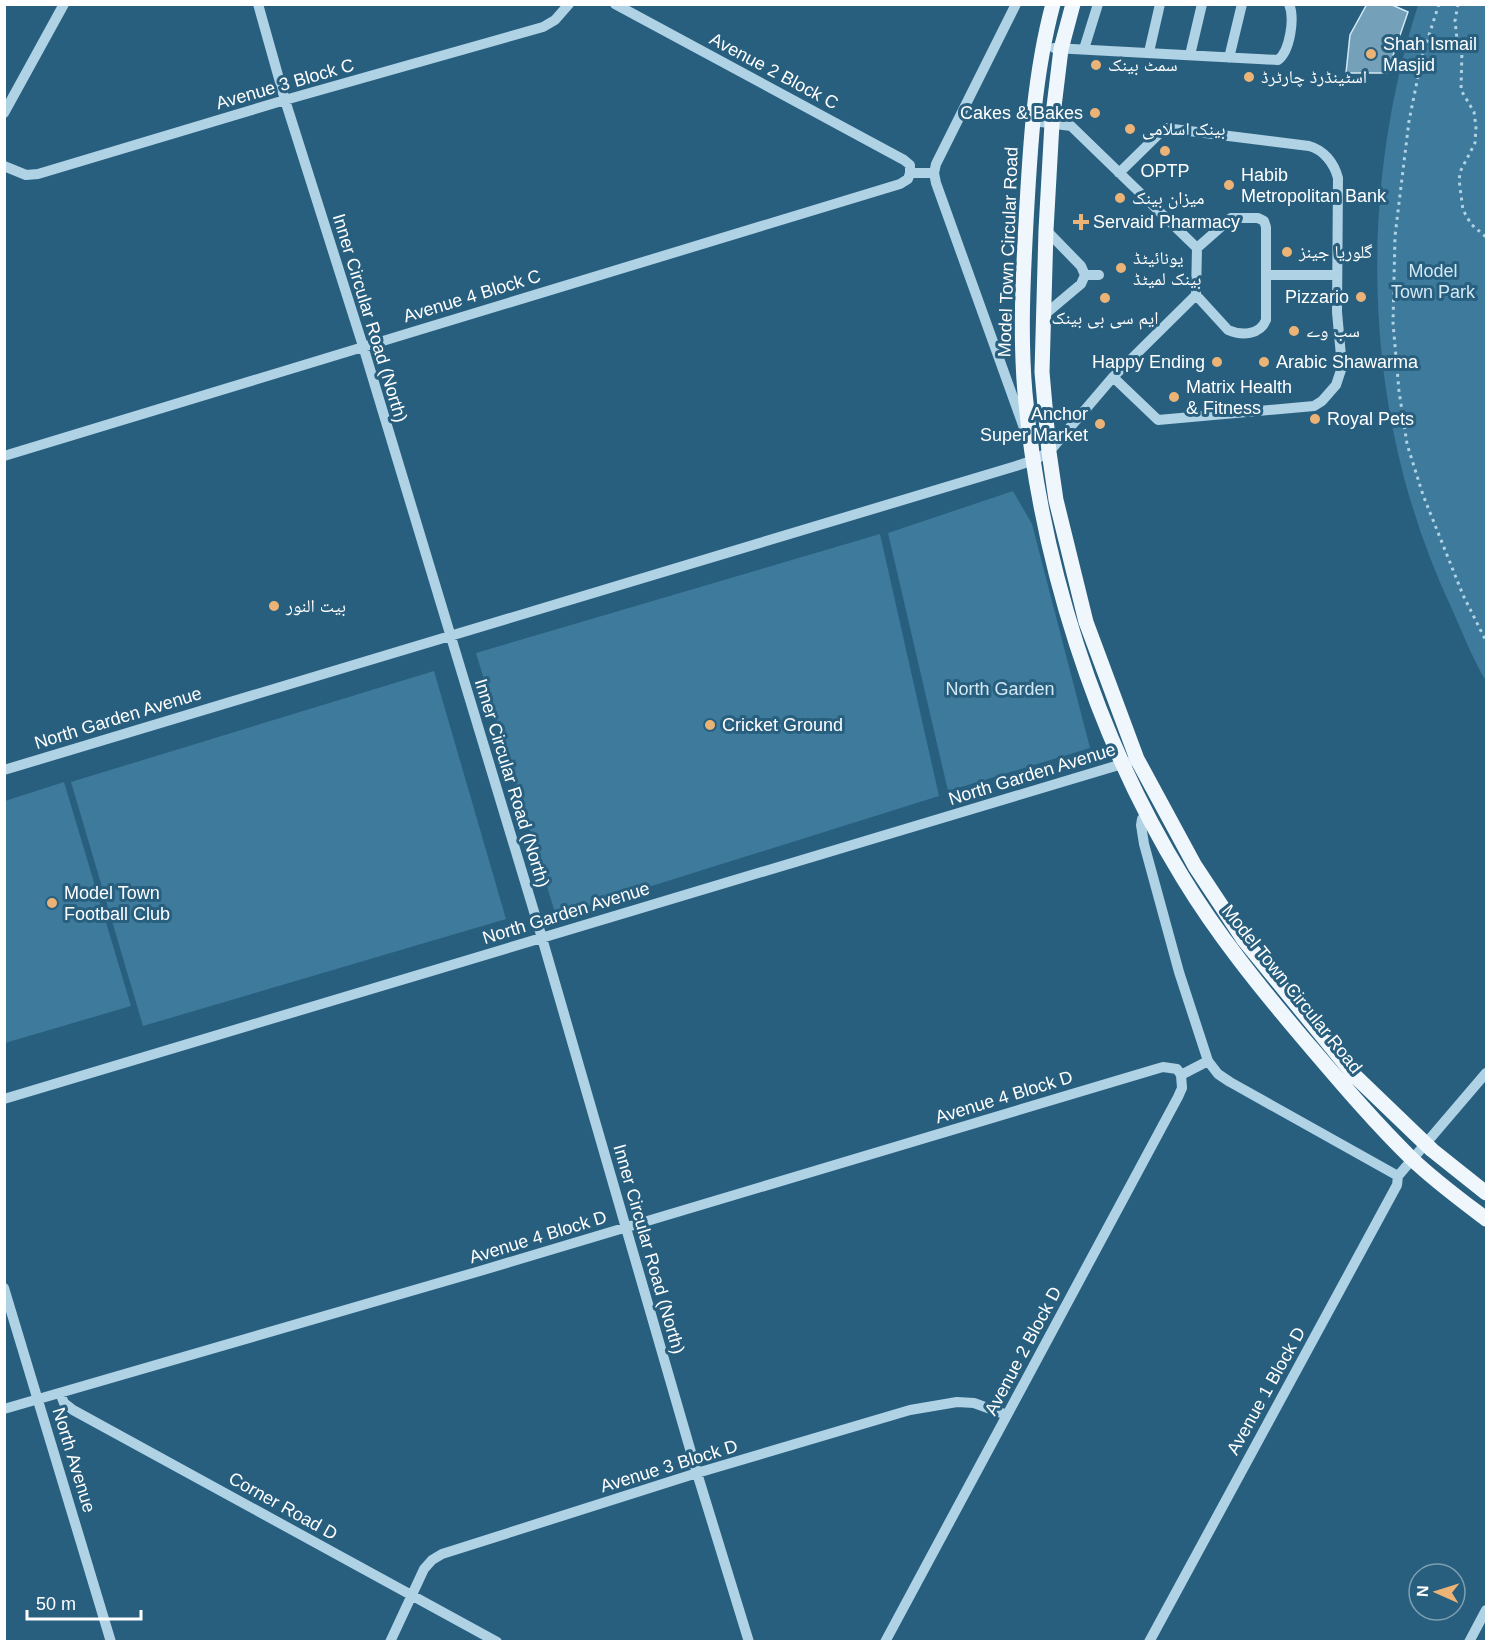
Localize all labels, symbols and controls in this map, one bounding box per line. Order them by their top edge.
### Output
street label: Avenue 2 Block C [706,29,842,113]
place label: Shah Ismail Masjid [1383,34,1477,75]
marker: Shah Ismail Masjid [1364,47,1378,61]
street label: Avenue 3 Block C [214,55,356,113]
place label: سمٹ بینک [1108,55,1178,76]
marker: سمٹ بینک [1089,58,1103,72]
place label: اسٹینڈرڈ چارٹرڈ [1261,67,1367,88]
marker: اسٹینڈرڈ چارٹرڈ [1242,70,1256,84]
place label: Cakes & Bakes [960,103,1083,123]
marker: Cakes & Bakes [1088,106,1102,120]
place label: بینک اسلامی [1142,119,1225,140]
marker: بینک اسلامی [1123,122,1137,136]
marker: OPTP [1158,144,1172,158]
street label: Model Town Circular Road [994,146,1022,358]
place label: OPTP [1140,161,1190,181]
place label: Habib Metropolitan Bank [1241,165,1387,206]
marker: Habib Metropolitan Bank [1222,178,1236,192]
place label: میزان بینک [1132,188,1204,209]
marker: میزان بینک [1113,191,1127,205]
street label: Inner Circular Road (North) [329,211,411,425]
place label: Servaid Pharmacy [1093,212,1240,232]
marker: Servaid Pharmacy [1074,215,1088,229]
place label: گلوریا جینز [1298,242,1373,262]
marker: گلوریا جینز [1280,245,1294,259]
place label: یونائیٹڈ بینک لمیٹڈ [1133,248,1201,290]
marker: یونائیٹڈ بینک لمیٹڈ [1114,261,1128,275]
park label: Model Town Park [1391,261,1476,302]
street label: Avenue 4 Block C [401,266,543,326]
place label: Pizzario [1285,287,1349,307]
marker: Pizzario [1354,290,1368,304]
marker: ایم سی بی بینک [1098,291,1112,305]
place label: ایم سی بی بینک [1051,308,1159,330]
place label: سب وے [1306,321,1360,342]
marker: سب وے [1287,324,1301,338]
place label: Happy Ending [1092,352,1205,372]
place label: Arabic Shawarma [1276,352,1419,372]
marker: Happy Ending [1210,355,1224,369]
marker: Arabic Shawarma [1257,355,1271,369]
place label: Matrix Health & Fitness [1186,377,1292,418]
marker: Matrix Health & Fitness [1167,390,1181,404]
place label: Anchor Super Market [980,404,1088,445]
place label: Royal Pets [1327,409,1414,429]
marker: Royal Pets [1308,412,1322,426]
marker: Anchor Super Market [1093,417,1107,431]
place label: بیت النور [285,596,346,617]
marker: بیت النور [267,599,281,613]
street label: Inner Circular Road (North) [471,676,553,890]
park label: North Garden [945,679,1055,699]
street label: North Garden Avenue [32,683,204,753]
place label: Cricket Ground [722,715,843,735]
marker: Cricket Ground [703,718,717,732]
street label: North Garden Avenue [946,739,1118,809]
street label: North Garden Avenue [480,878,652,948]
place label: Model Town Football Club [64,883,170,924]
marker: Model Town Football Club [45,896,59,910]
street label: Model Town Circular Road [1218,901,1366,1077]
street label: Avenue 4 Block D [933,1067,1075,1127]
street label: Inner Circular Road (North) [609,1142,689,1356]
street label: Avenue 4 Block D [467,1207,609,1267]
street label: Avenue 2 Block D [981,1283,1065,1419]
street label: Avenue 1 Block D [1223,1324,1309,1458]
street label: North Avenue [49,1405,99,1515]
street label: Avenue 3 Block D [598,1436,740,1496]
street label: Corner Road D [225,1468,341,1544]
north arrow [1407,1562,1467,1622]
scale bar [27,1583,141,1621]
text: N [1414,1585,1431,1597]
text: 50 m [36,1594,76,1614]

